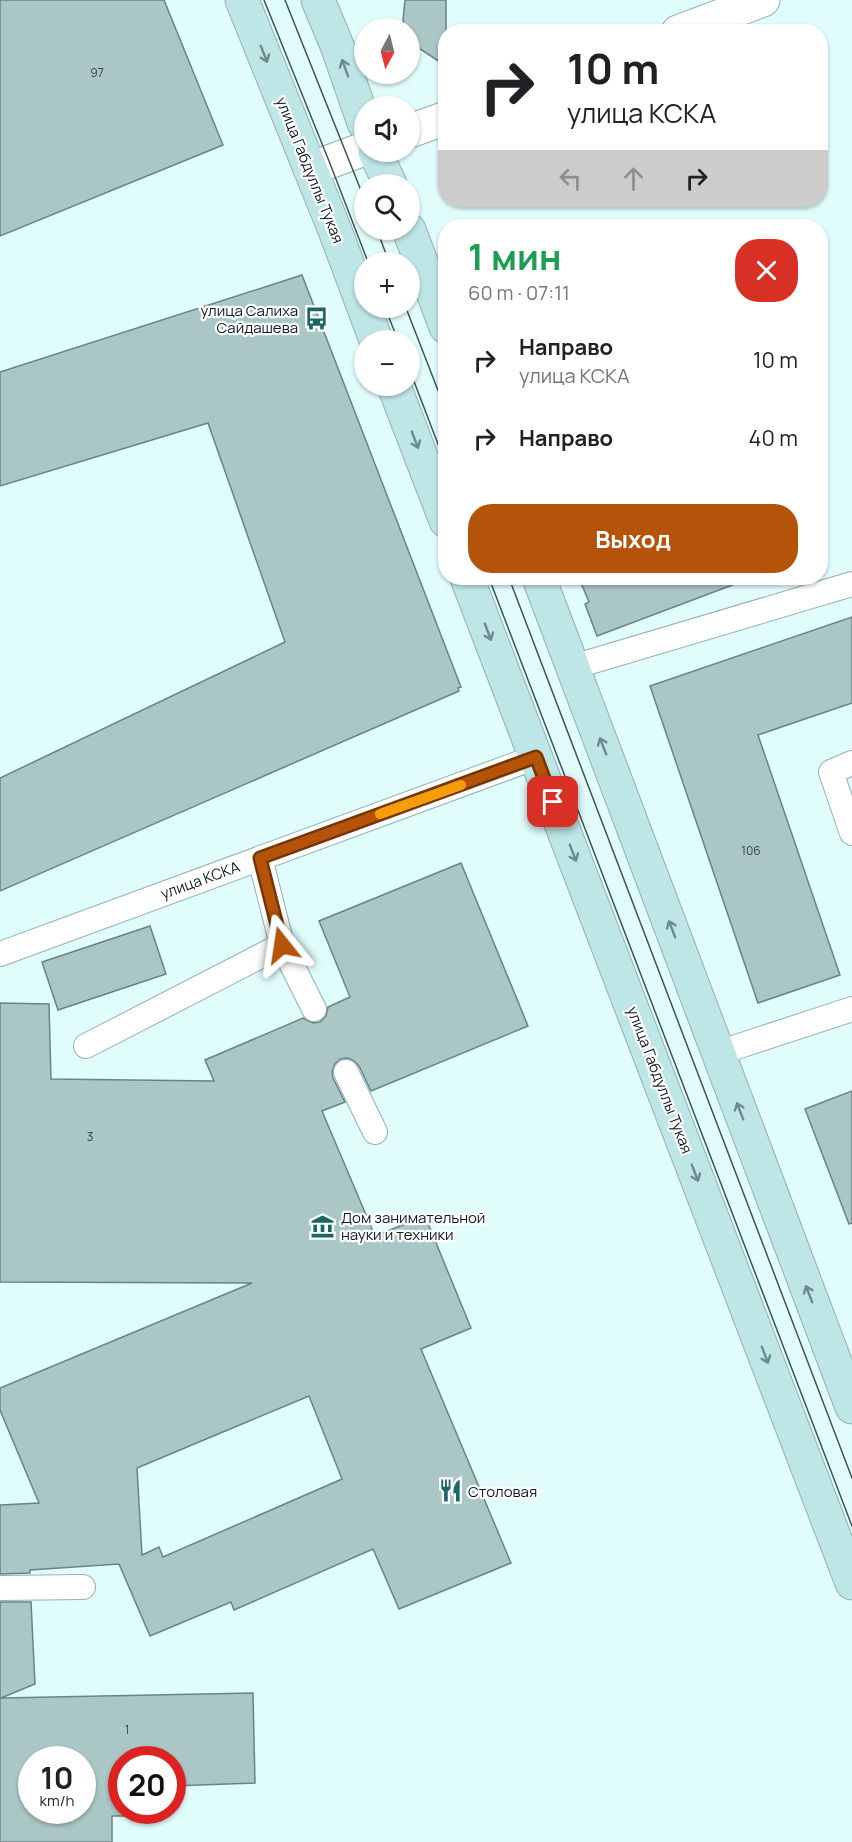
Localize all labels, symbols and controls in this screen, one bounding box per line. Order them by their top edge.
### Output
north arrow [354,18,420,84]
map controls [354,18,420,396]
text: 10 m [567,39,659,97]
one-way arrow [259,44,270,63]
icon: right [468,48,546,126]
one-way arrow [338,59,349,78]
house number: 97 [90,64,104,81]
street label: улица Габдуллы Тукая [271,94,349,246]
text: улица КСКА [567,94,716,131]
button: sound [354,96,420,162]
icon: left [554,162,587,195]
icon: ahead [617,162,650,195]
icon: right [680,162,713,195]
button: search [354,174,420,240]
text: 1 мин [468,232,561,281]
button: close [735,239,798,302]
button: + [354,252,420,318]
text: 60 m · 07:11 [468,279,570,306]
place label: улица Салиха Сайдашева [200,300,298,338]
bus stop icon: улица Салиха Сайдашева [303,306,329,332]
button: − [354,330,420,396]
text: Направо [519,332,613,362]
icon: right [468,344,501,377]
text: 10 m [753,345,798,375]
text: улица КСКА [519,362,630,389]
icon: right [468,422,501,455]
text: Направо [519,423,613,453]
text: 40 m [749,423,798,453]
one-way arrow [410,430,421,449]
button: Выход [468,504,798,573]
one-way arrow [483,622,494,641]
one-way arrow [597,738,608,756]
pin [527,776,578,827]
icon: arrive [536,785,569,818]
house number: 106 [741,842,761,859]
one-way arrow [568,844,579,862]
street label: улица КСКА [157,856,243,904]
position arrow [250,913,314,977]
one-way arrow [665,920,676,939]
street label: улица Габдуллы Тукая [622,1003,698,1157]
one-way arrow [734,1103,745,1121]
house number: 3 [87,1128,93,1145]
one-way arrow [690,1163,701,1182]
place label: Дом занимательной науки и техники [341,1207,485,1245]
museum icon: Дом занимательной науки и техники [310,1213,336,1239]
one-way arrow [803,1285,814,1304]
one-way arrow [760,1345,771,1364]
restaurant icon: Столовая [437,1478,463,1504]
place label: Столовая [468,1481,537,1502]
house number: 1 [125,1721,129,1738]
speed limit sign: 20 [108,1746,186,1824]
text: 10 [41,1757,73,1798]
text: km/h [40,1790,74,1811]

